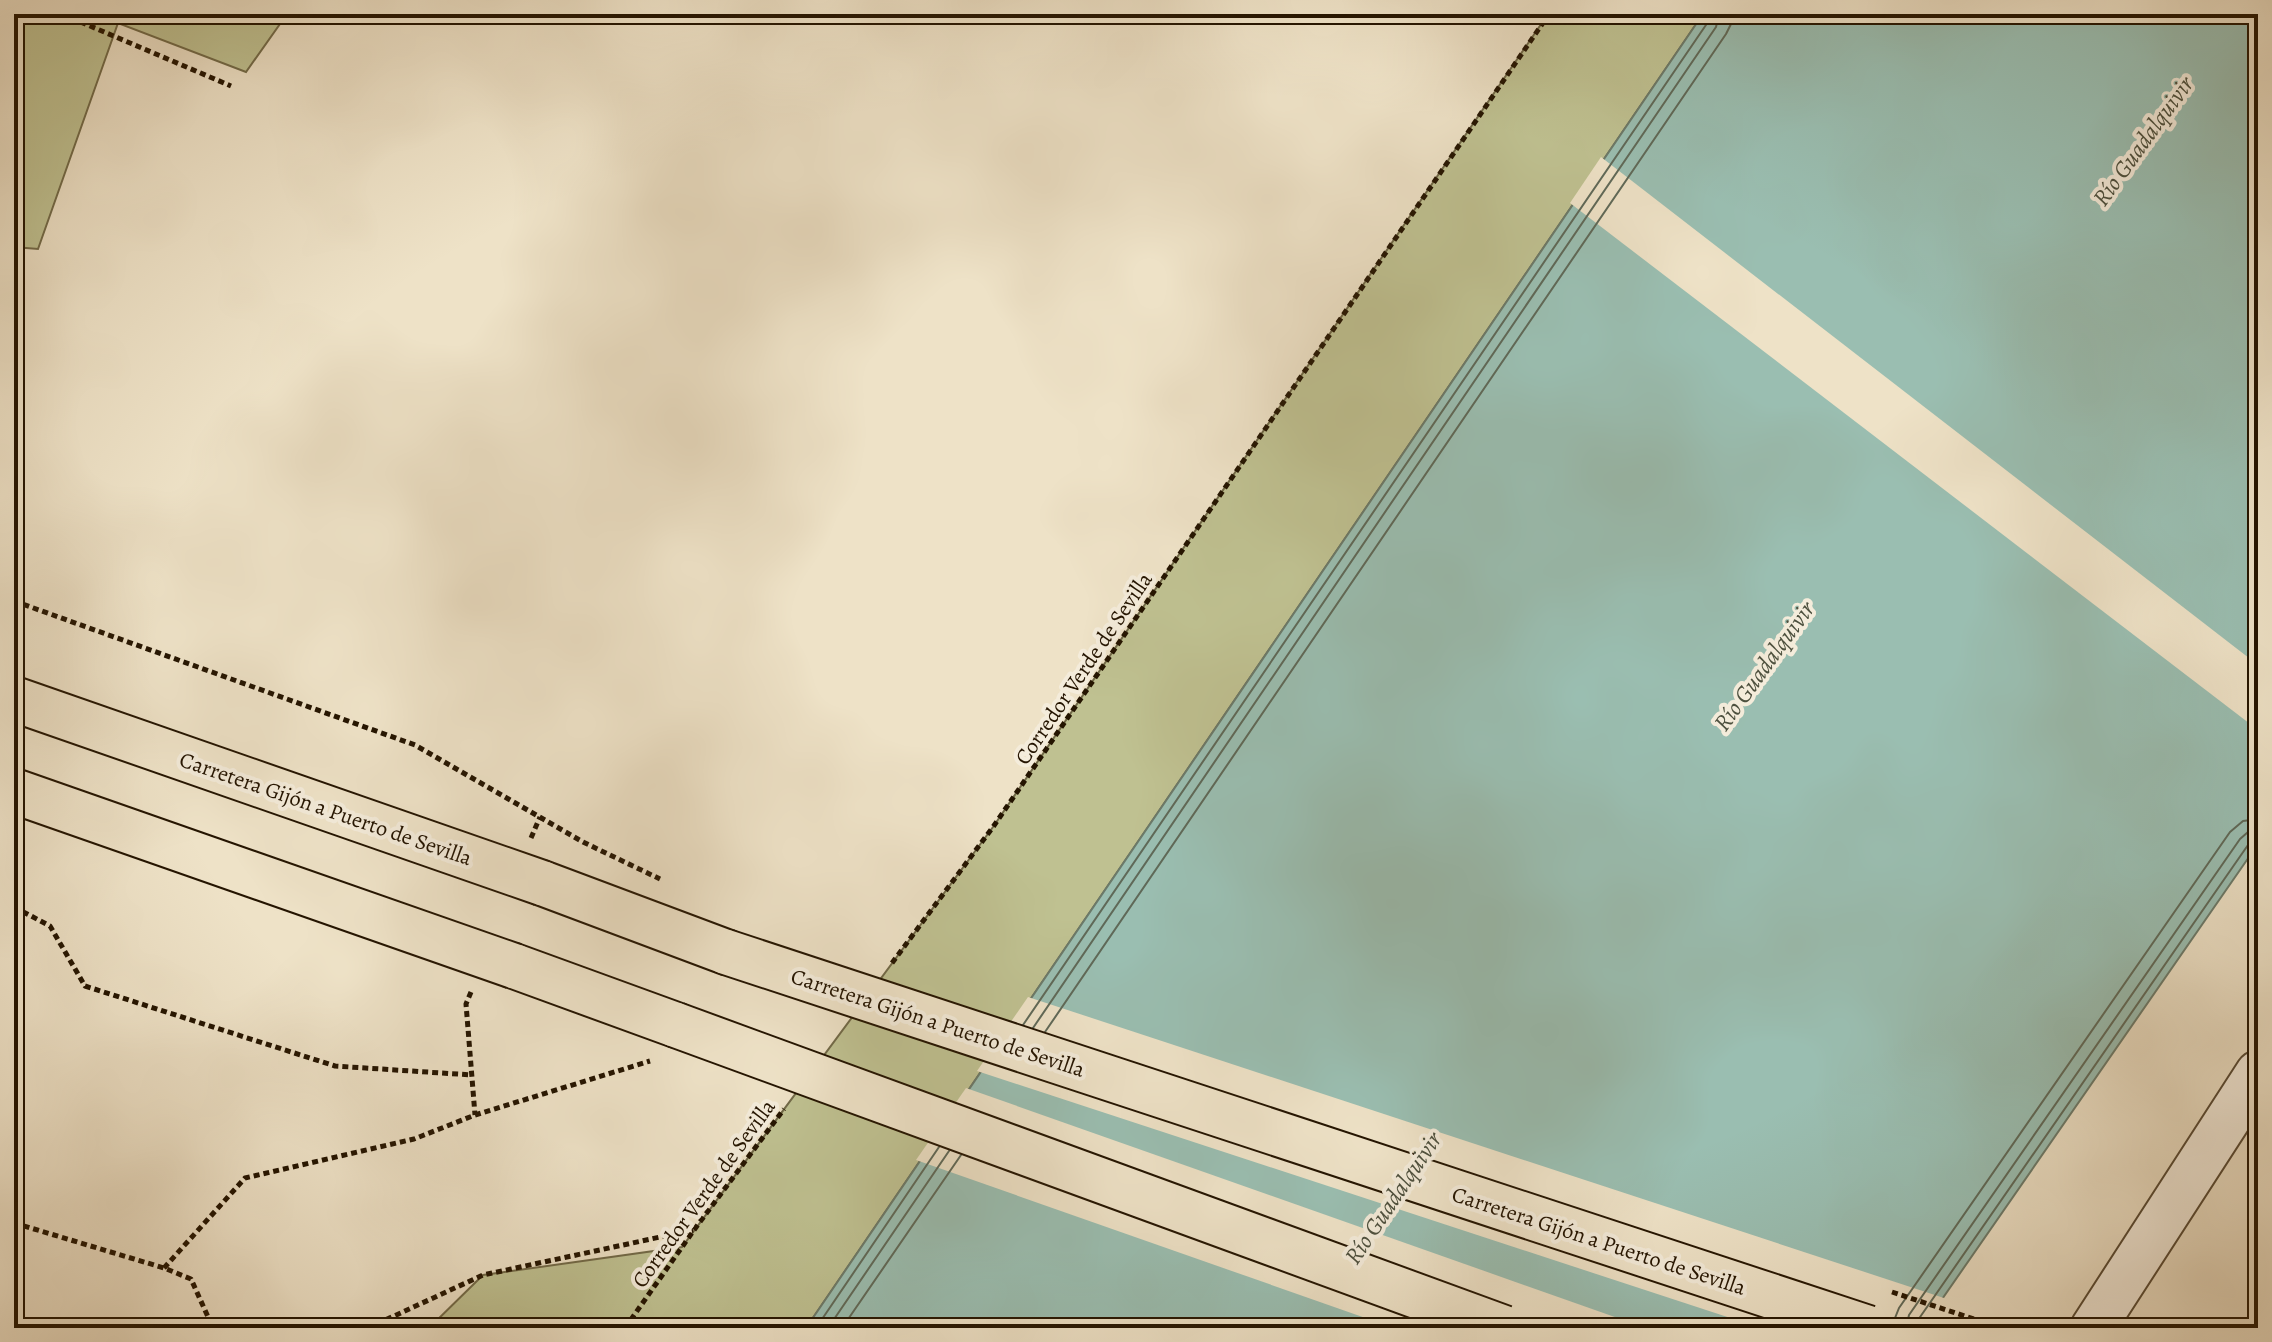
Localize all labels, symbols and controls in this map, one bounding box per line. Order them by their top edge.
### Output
water label: Río Guadalquivir [2085,69,2201,212]
street label: Corredor Verde de Sevilla [1008,566,1160,771]
water label: Río Guadalquivir [1706,594,1822,737]
street label: Carretera Gijón a Puerto de Sevilla [175,745,477,873]
street label: Carretera Gijón a Puerto de Sevilla [787,961,1089,1085]
street label: Corredor Verde de Sevilla [625,1093,783,1294]
water label: Río Guadalquivir [1337,1125,1449,1270]
street label: Carretera Gijón a Puerto de Sevilla [1448,1179,1750,1303]

